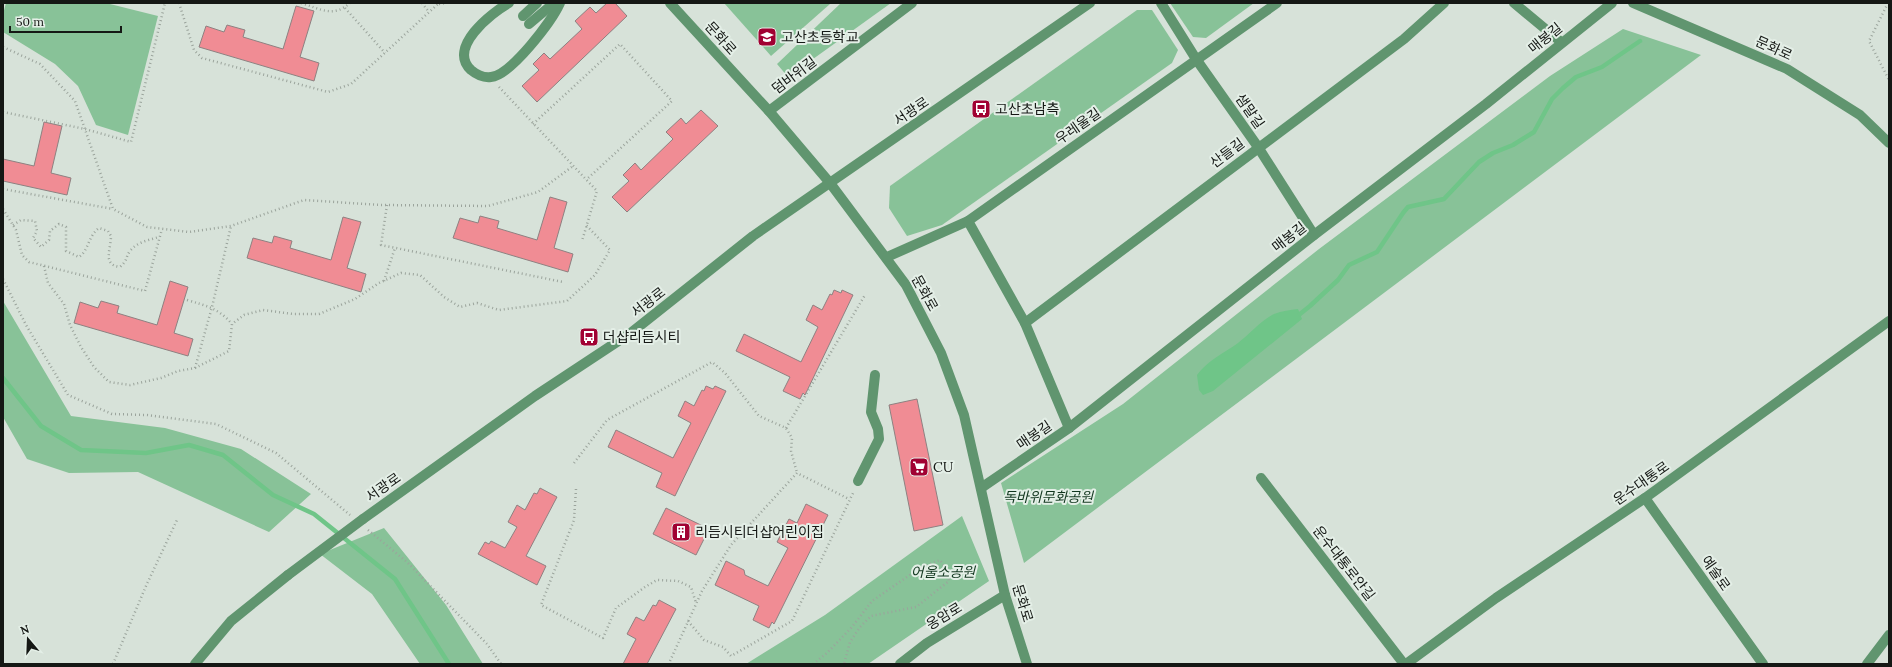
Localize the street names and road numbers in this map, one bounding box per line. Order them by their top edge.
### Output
street label: 문화로 [701,18,741,58]
street label: 매봉길 [1524,19,1566,57]
street label: 문화로 [1753,32,1795,64]
street label: 덤바위길 [768,52,820,98]
street label: 샘말길 [1232,90,1268,132]
street label: 서광로 [890,93,932,129]
street label: 우레울길 [1052,104,1104,148]
street label: 산들길 [1206,134,1248,172]
street label: 매봉길 [1268,218,1310,256]
street label: 문화로 [908,272,942,314]
street label: 서광로 [627,283,669,321]
street label: 매봉길 [1013,417,1055,453]
street label: 운수대통로 [1609,457,1673,509]
street label: 서광로 [362,468,404,505]
street label: 운수대통로안길 [1309,522,1379,604]
street label: 예술로 [1698,552,1735,594]
street label: 문화로 [1009,582,1037,624]
street label: 옹암로 [923,598,965,634]

